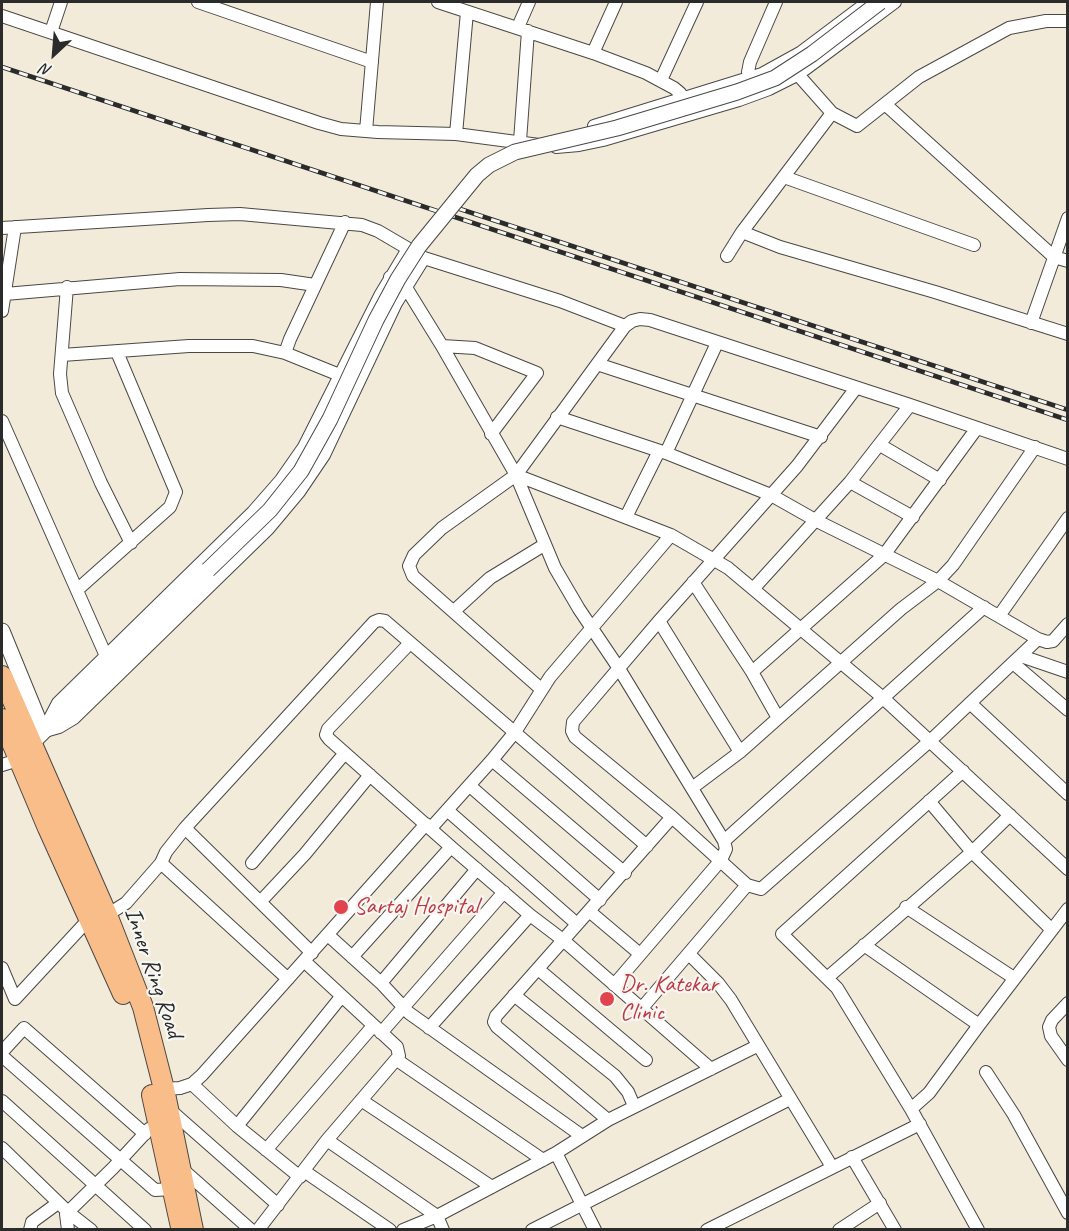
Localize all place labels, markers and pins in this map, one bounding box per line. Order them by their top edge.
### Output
place label: Sartaj Hospital [354,893,478,921]
marker: Sartaj Hospital [332,898,350,916]
place label: Dr. Katekar Clinic [620,971,718,1027]
marker: Dr. Katekar Clinic [598,990,616,1008]

